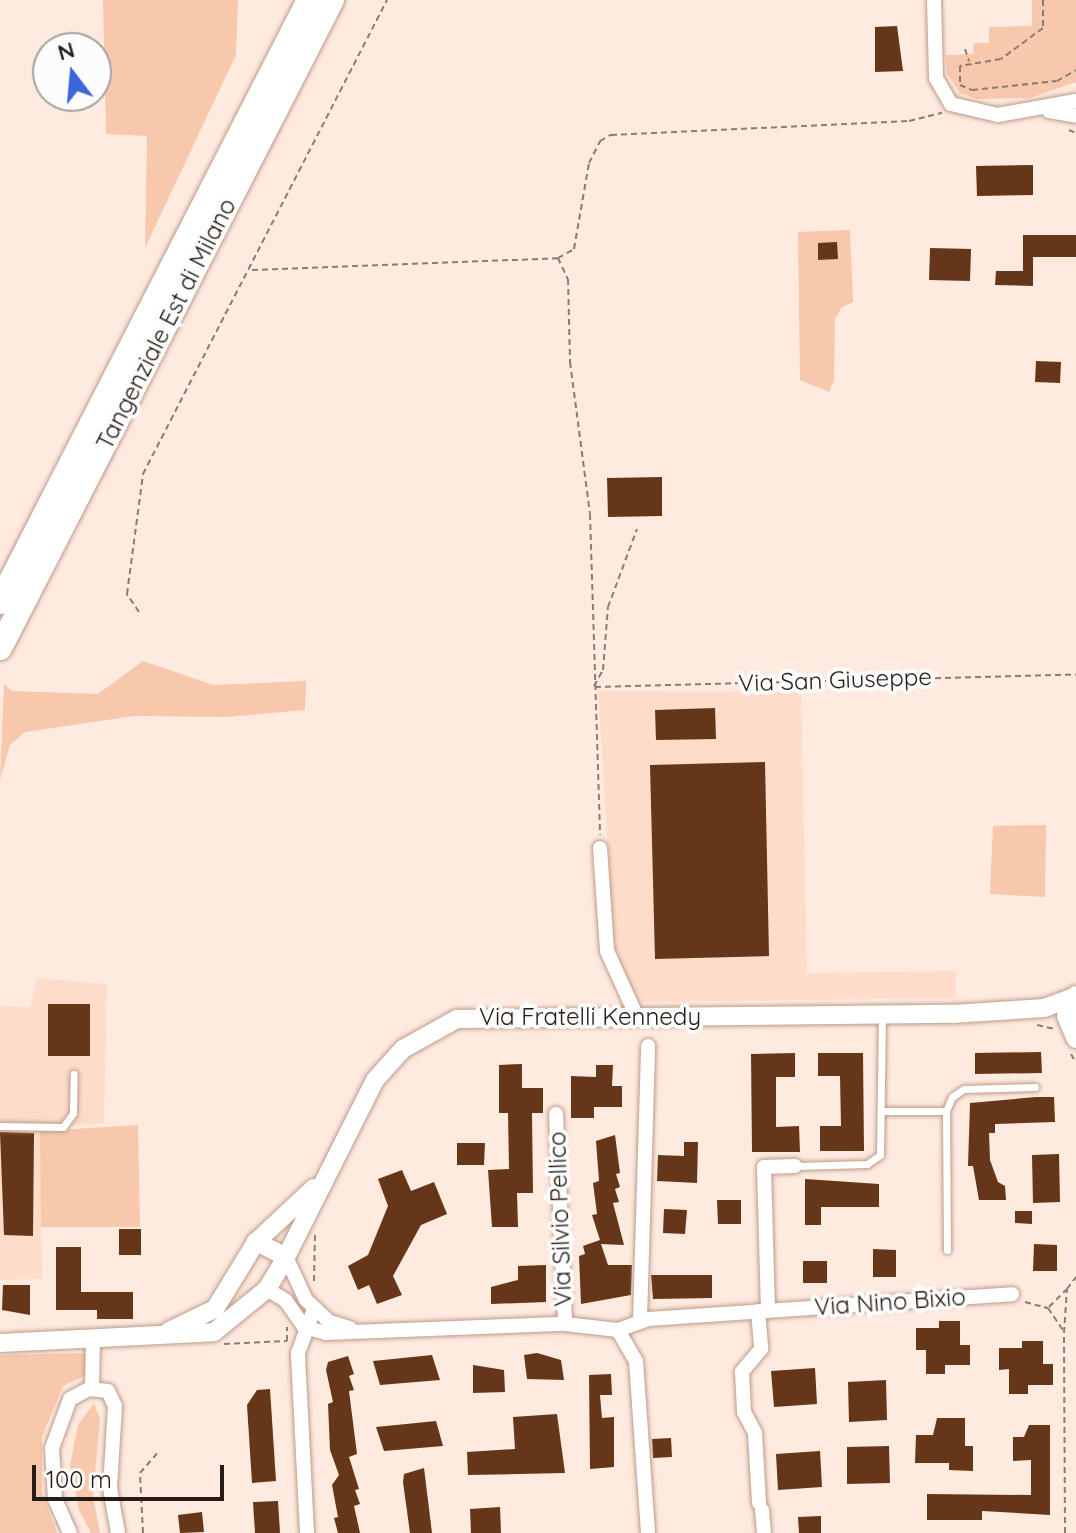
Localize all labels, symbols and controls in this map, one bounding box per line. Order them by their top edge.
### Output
north arrow [32,32,112,112]
text: N [54,35,78,67]
street label: Tangenziale Est di Milano [90,194,242,454]
street label: Via San Giuseppe [738,662,932,698]
street label: Via Fratelli Kennedy [479,1003,701,1031]
street label: Via Silvio Pellico [543,1131,577,1307]
street label: Via Nino Bixio [813,1282,967,1322]
scale bar [36,1449,228,1499]
text: 100 m [46,1464,112,1494]

